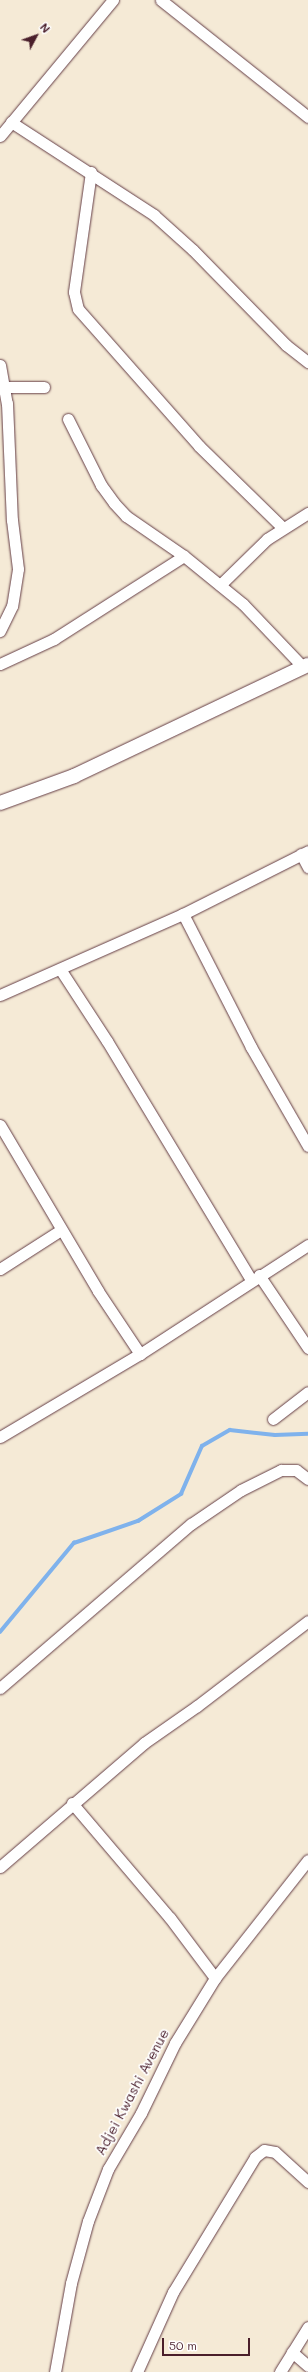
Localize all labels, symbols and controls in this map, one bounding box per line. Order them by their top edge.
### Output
north arrow [16,16,56,56]
text: N [37,20,54,36]
street label: Adjei Kwashi Avenue [92,2026,172,2158]
scale bar [164,2330,252,2356]
text: 50 m [169,2337,197,2353]

